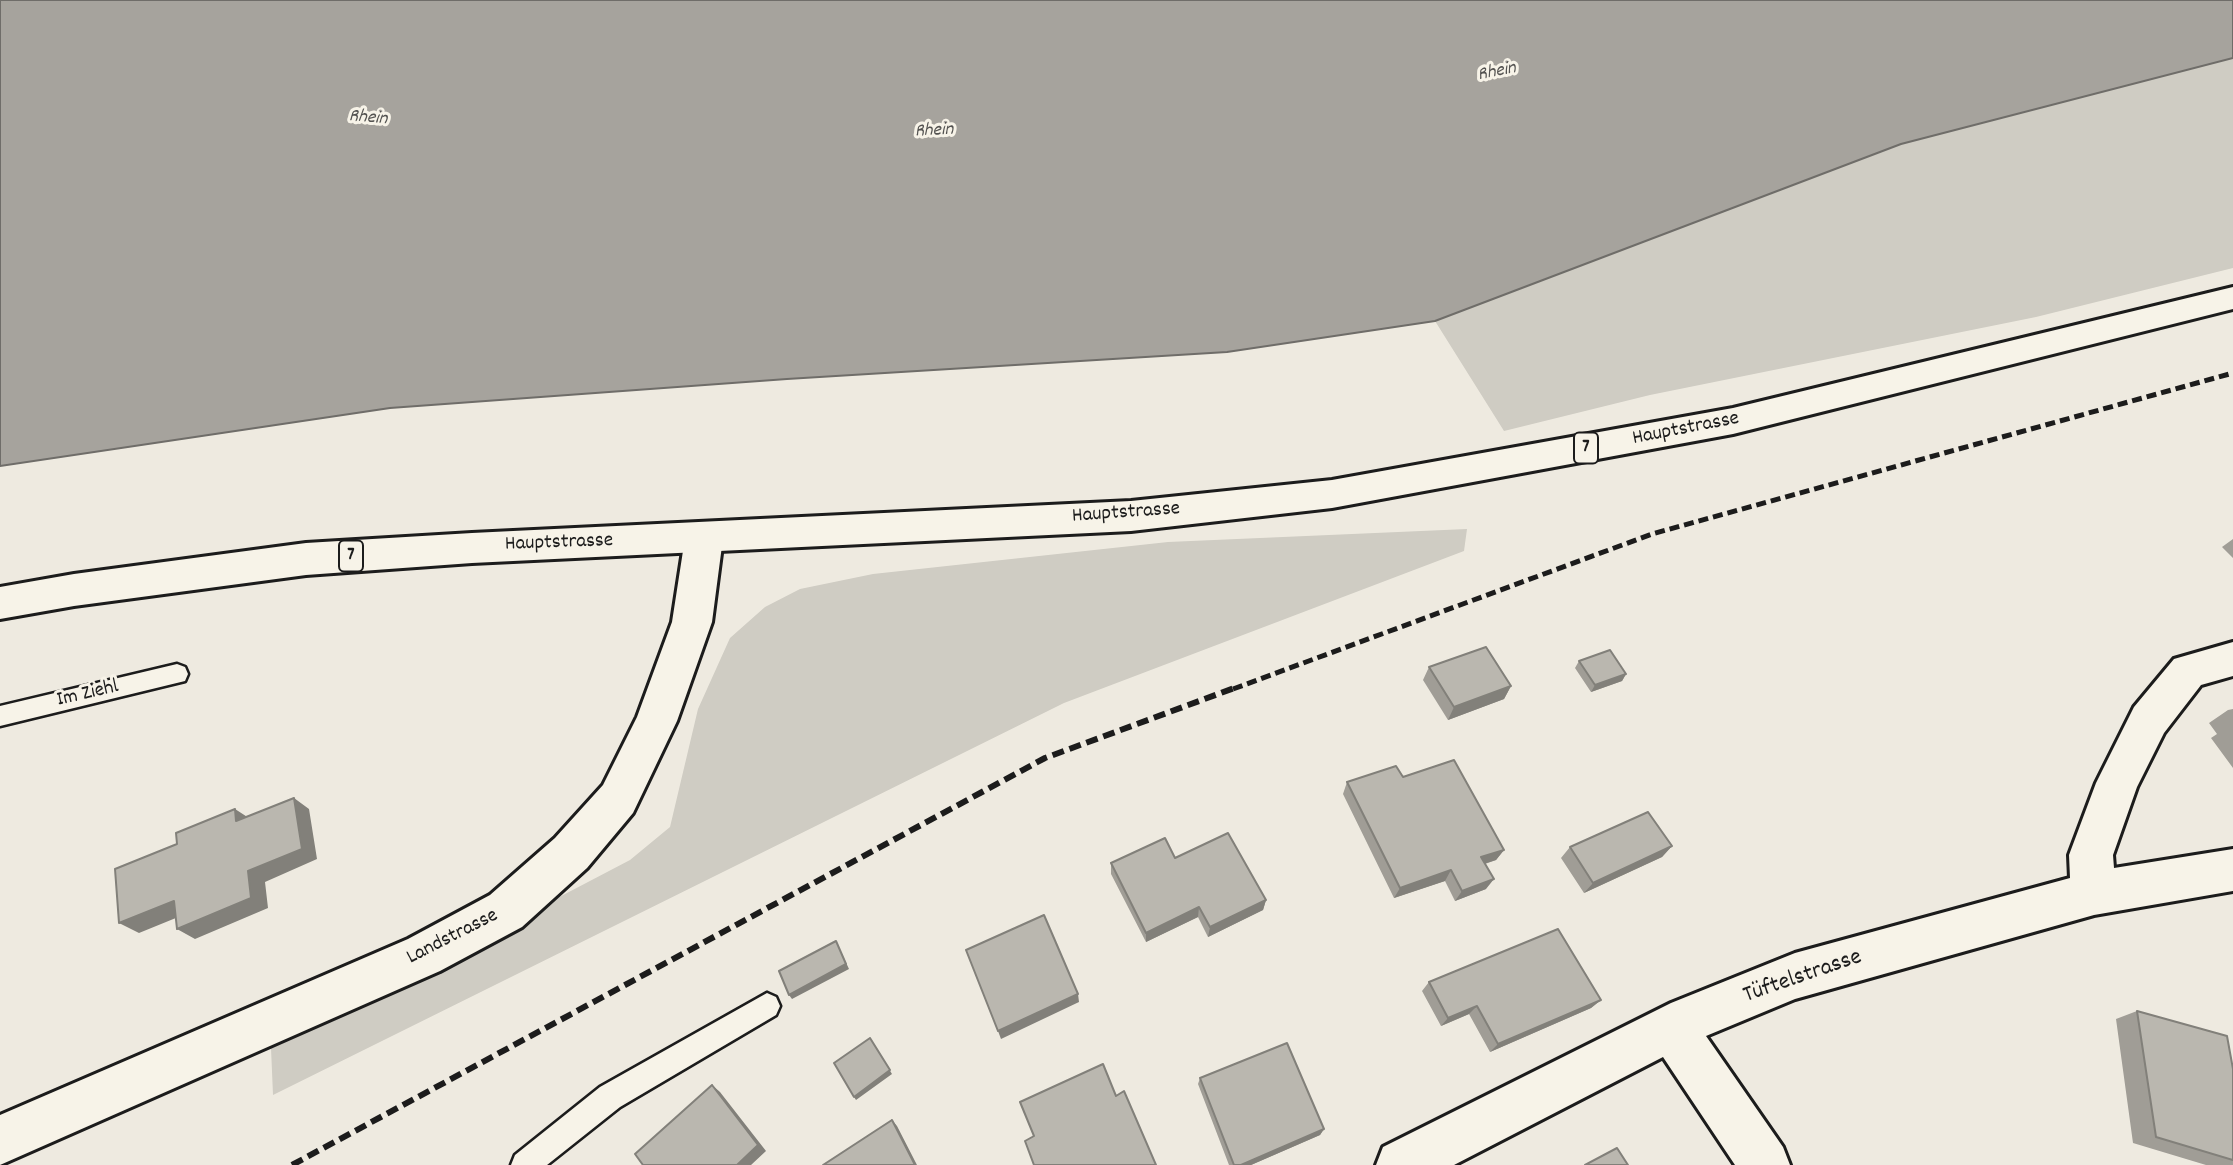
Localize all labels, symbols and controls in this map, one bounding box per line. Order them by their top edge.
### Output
water label: Rhein [1476,58,1518,88]
water label: Rhein [348,106,388,132]
water label: Rhein [914,120,954,144]
street label: Hauptstrasse [1630,407,1742,453]
road number: 7 [1574,432,1598,463]
street label: Hauptstrasse [1071,498,1181,530]
street label: Hauptstrasse [504,530,614,558]
road number: 7 [339,540,363,572]
street label: Im Ziehl [55,676,121,714]
street label: Landstrasse [403,904,503,972]
street label: Tüftelstrasse [1740,944,1866,1012]

